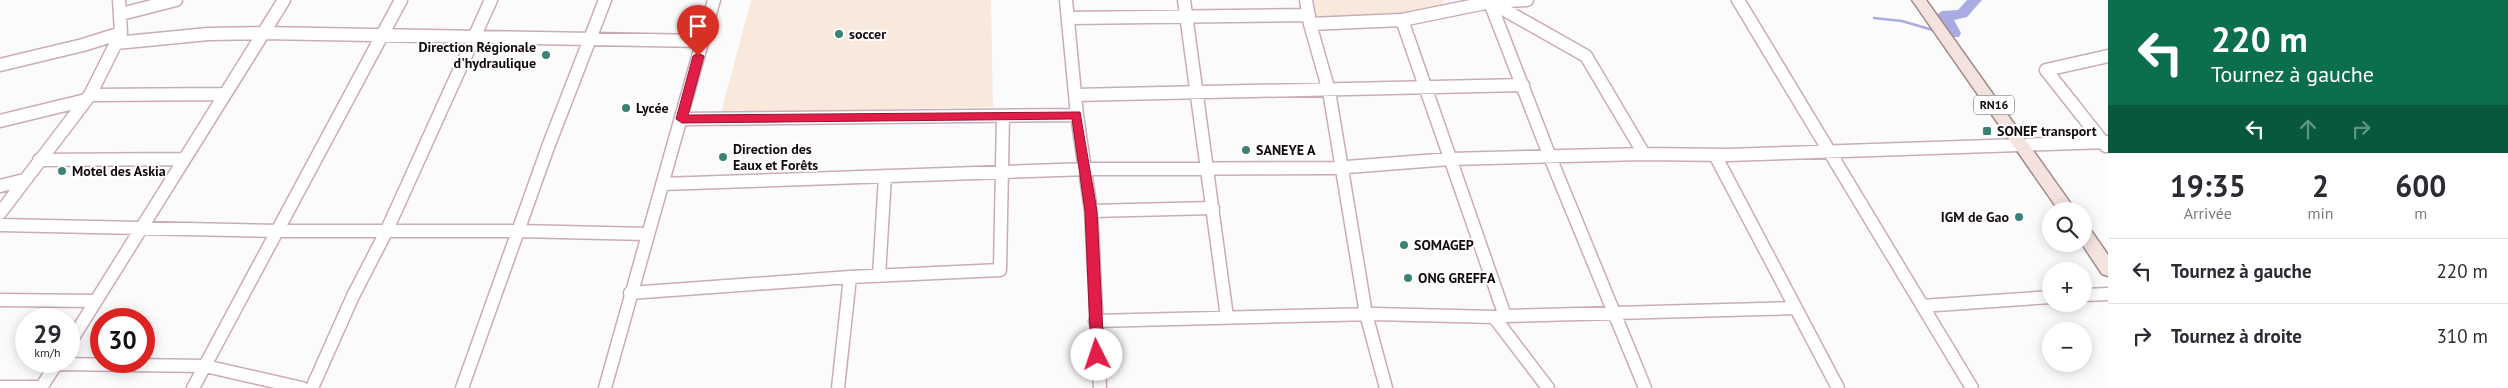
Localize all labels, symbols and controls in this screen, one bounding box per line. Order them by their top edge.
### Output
pin [677,5,719,56]
icon: arrive [684,12,712,40]
text: 220 m [2211,16,2308,62]
icon: left [2128,20,2193,85]
place label: soccer [849,25,886,43]
marker: soccer [833,28,845,40]
place label: Direction Régionale d'hydraulique [418,38,536,72]
marker: Direction Régionale d'hydraulique [540,49,552,61]
text: Tournez à gauche [2211,60,2374,88]
road number: RN16 [1974,96,2014,114]
place label: Lycée [636,99,669,117]
marker: Lycée [620,102,632,114]
icon: left [2241,115,2269,143]
icon: ahead [2294,115,2322,143]
icon: right [2347,115,2375,143]
place label: SONEF transport [1997,122,2097,140]
marker: SONEF transport [1981,125,1993,137]
place label: Direction des Eaux et Forêts [733,140,818,174]
place label: SANEYE A [1256,141,1316,159]
marker: SANEYE A [1240,144,1252,156]
marker: Direction des Eaux et Forêts [717,151,729,163]
place label: Motel des Askia [72,162,166,180]
marker: Motel des Askia [56,165,68,177]
text: 19:35 [2170,166,2246,205]
text: 2 [2312,166,2329,205]
text: 600 [2395,166,2446,205]
map controls [2042,202,2092,372]
button: search [2042,202,2092,252]
text: Arrivée [2184,203,2232,223]
text: min [2308,203,2334,223]
text: m [2414,203,2427,223]
place label: IGM de Gao [1941,208,2009,226]
marker: IGM de Gao [2013,211,2025,223]
place label: SOMAGEP [1414,236,1474,254]
marker: SOMAGEP [1398,239,1410,251]
icon: left [2128,257,2156,285]
text: Tournez à gauche [2171,259,2312,283]
text: 220 m [2436,259,2488,283]
button: + [2042,262,2092,312]
place label: ONG GREFFA [1418,269,1496,287]
marker: ONG GREFFA [1402,272,1414,284]
speed limit sign: 30 [90,308,155,373]
text: 29 [33,318,62,350]
button: − [2042,322,2092,372]
icon: right [2128,322,2156,350]
text: Tournez à droite [2171,324,2302,348]
text: 310 m [2436,324,2488,348]
position arrow [1070,328,1122,380]
text: km/h [34,345,61,360]

